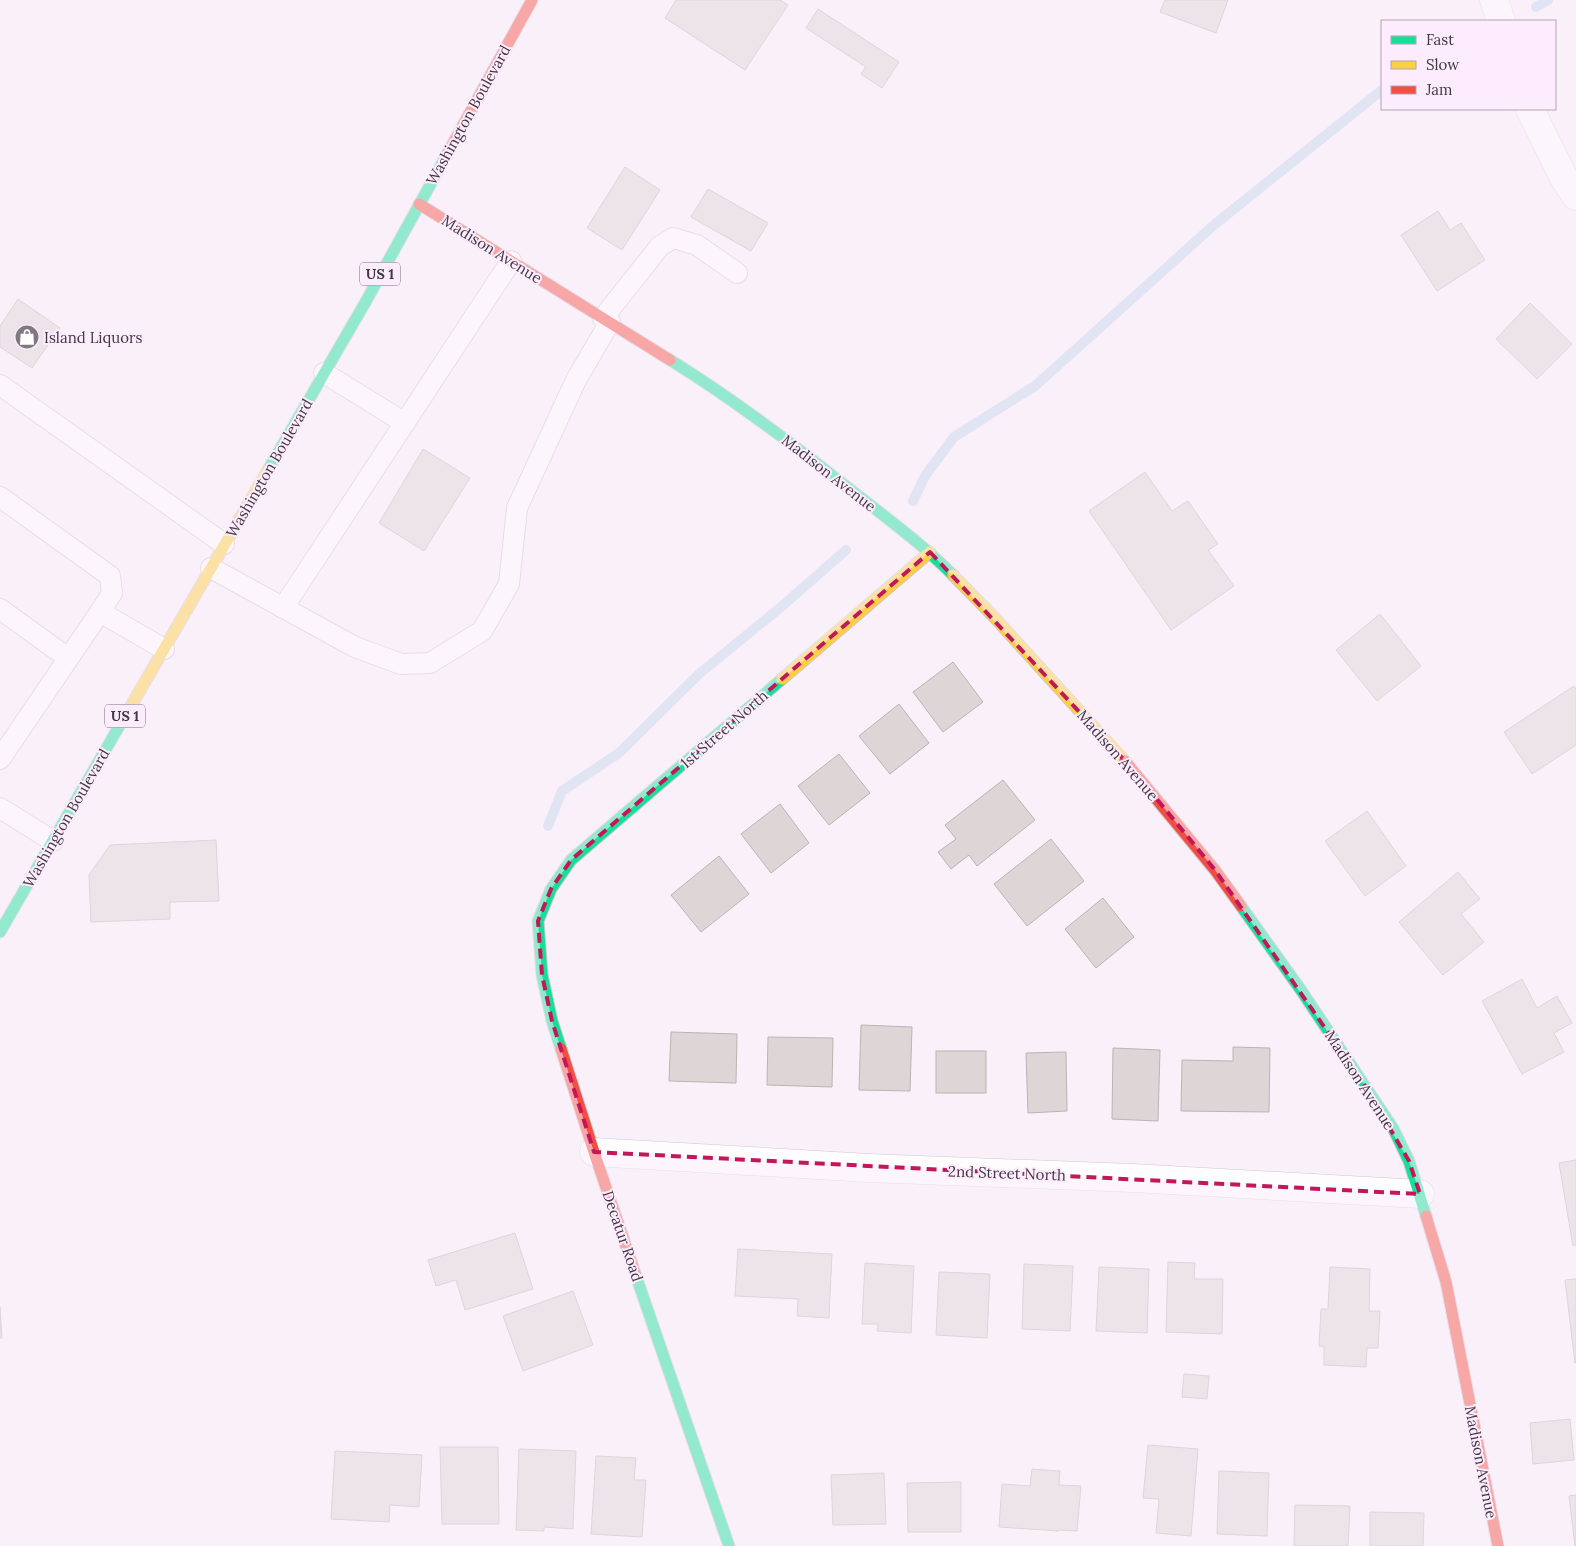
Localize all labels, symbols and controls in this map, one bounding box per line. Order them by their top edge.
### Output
legend [1381,20,1556,110]
text: Fast [1426,30,1454,49]
street label: Washington Boulevard [422,42,514,188]
text: Slow [1426,55,1459,74]
text: Jam [1425,80,1453,99]
street label: Madison Avenue [438,211,546,287]
road number: US 1 [360,262,400,286]
shop icon: Island Liquors [14,324,40,350]
place label: Island Liquors [44,328,142,347]
street label: Washington Boulevard [222,395,316,541]
street label: Madison Avenue [778,430,880,516]
street label: 1st Street North [676,686,772,772]
road number: US 1 [105,704,145,728]
street label: Madison Avenue [1073,706,1163,804]
street label: Washington Boulevard [19,745,113,891]
street label: Madison Avenue [1321,1027,1399,1133]
street label: 2nd Street North [948,1161,1066,1185]
street label: Decatur Road [599,1188,647,1284]
street label: Madison Avenue [1461,1404,1501,1520]

